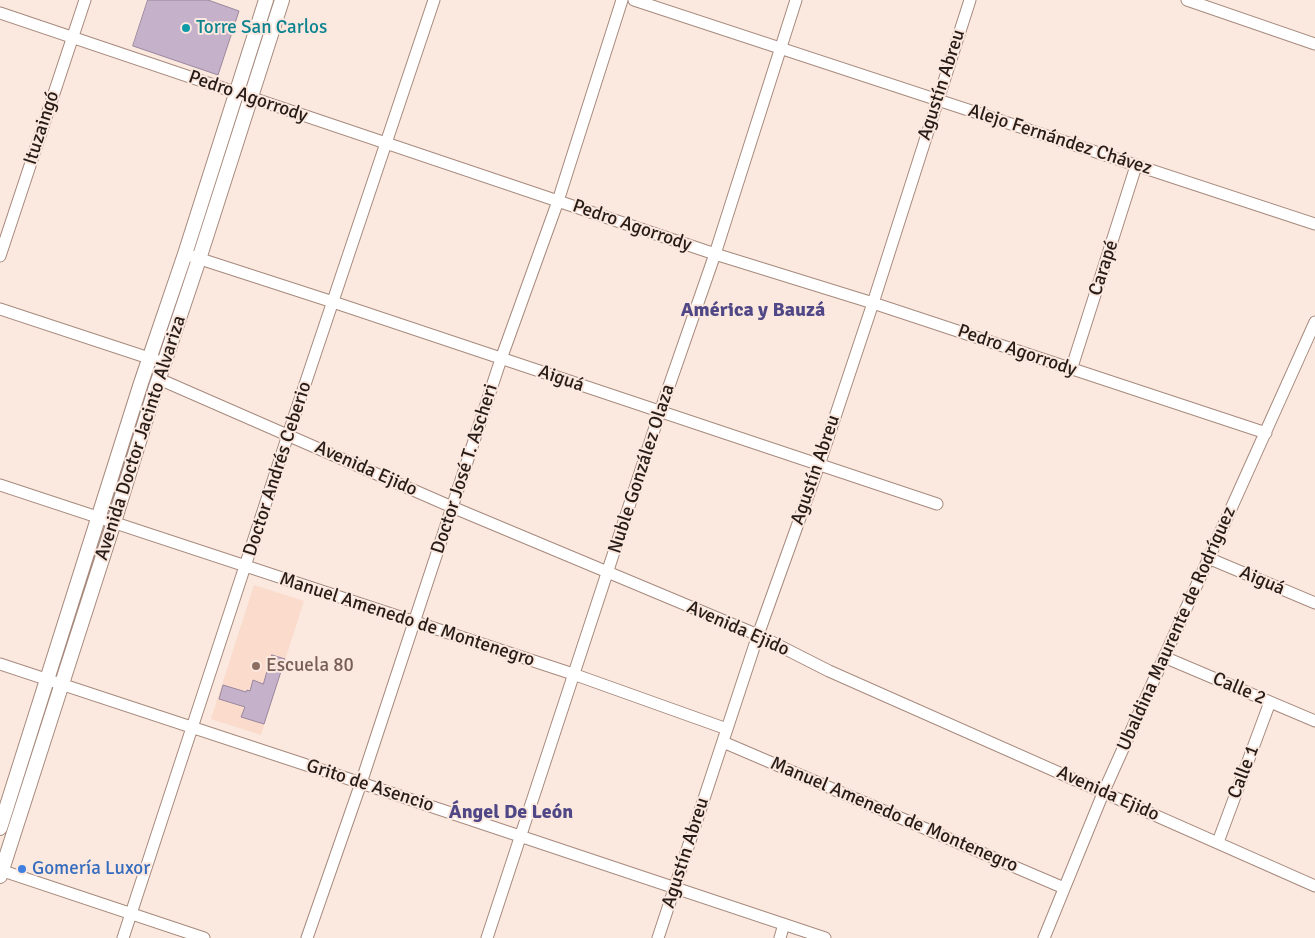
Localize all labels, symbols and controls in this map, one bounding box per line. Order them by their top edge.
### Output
place label: Torre San Carlos [196,17,327,39]
marker: Torre San Carlos [180,22,192,34]
street label: Agustín Abreu [913,27,971,143]
street label: Pedro Agorrody [185,66,311,128]
street label: Ituzaingó [19,88,65,168]
street label: Alejo Fernández Chávez [965,100,1155,180]
street label: Pedro Agorrody [569,195,695,257]
street label: Carapé [1084,237,1124,299]
district label: América y Bauzá [681,299,825,323]
street label: Avenida Doctor Jacinto Alvariza [91,313,191,563]
street label: Pedro Agorrody [954,320,1080,382]
street label: Aiguá [535,361,587,397]
street label: Doctor Andrés Ceberio [239,379,317,559]
street label: Doctor José T. Ascheri [427,381,503,557]
street label: Nuble González Olaza [604,382,680,556]
street label: Agustín Abreu [787,412,845,528]
street label: Avenida Ejido [311,436,421,502]
street label: Ubaldina Maurente de Rodríguez [1113,503,1241,755]
street label: Aiguá [1236,561,1288,601]
street label: Manuel Amenedo de Montenegro [277,568,537,672]
street label: Avenida Ejido [683,596,793,662]
place label: Escuela 80 [266,655,354,677]
marker: Escuela 80 [250,660,262,672]
street label: Calle 2 [1209,668,1269,710]
street label: Calle 1 [1223,742,1265,802]
street label: Manuel Amenedo de Montenegro [767,752,1021,878]
street label: Grito de Asencio [303,755,437,817]
street label: Avenida Ejido [1053,761,1163,827]
street label: Agustín Abreu [657,795,715,911]
district label: Ángel De León [449,801,573,825]
place label: Gomería Luxor [32,858,150,880]
marker: Gomería Luxor [16,863,28,875]

